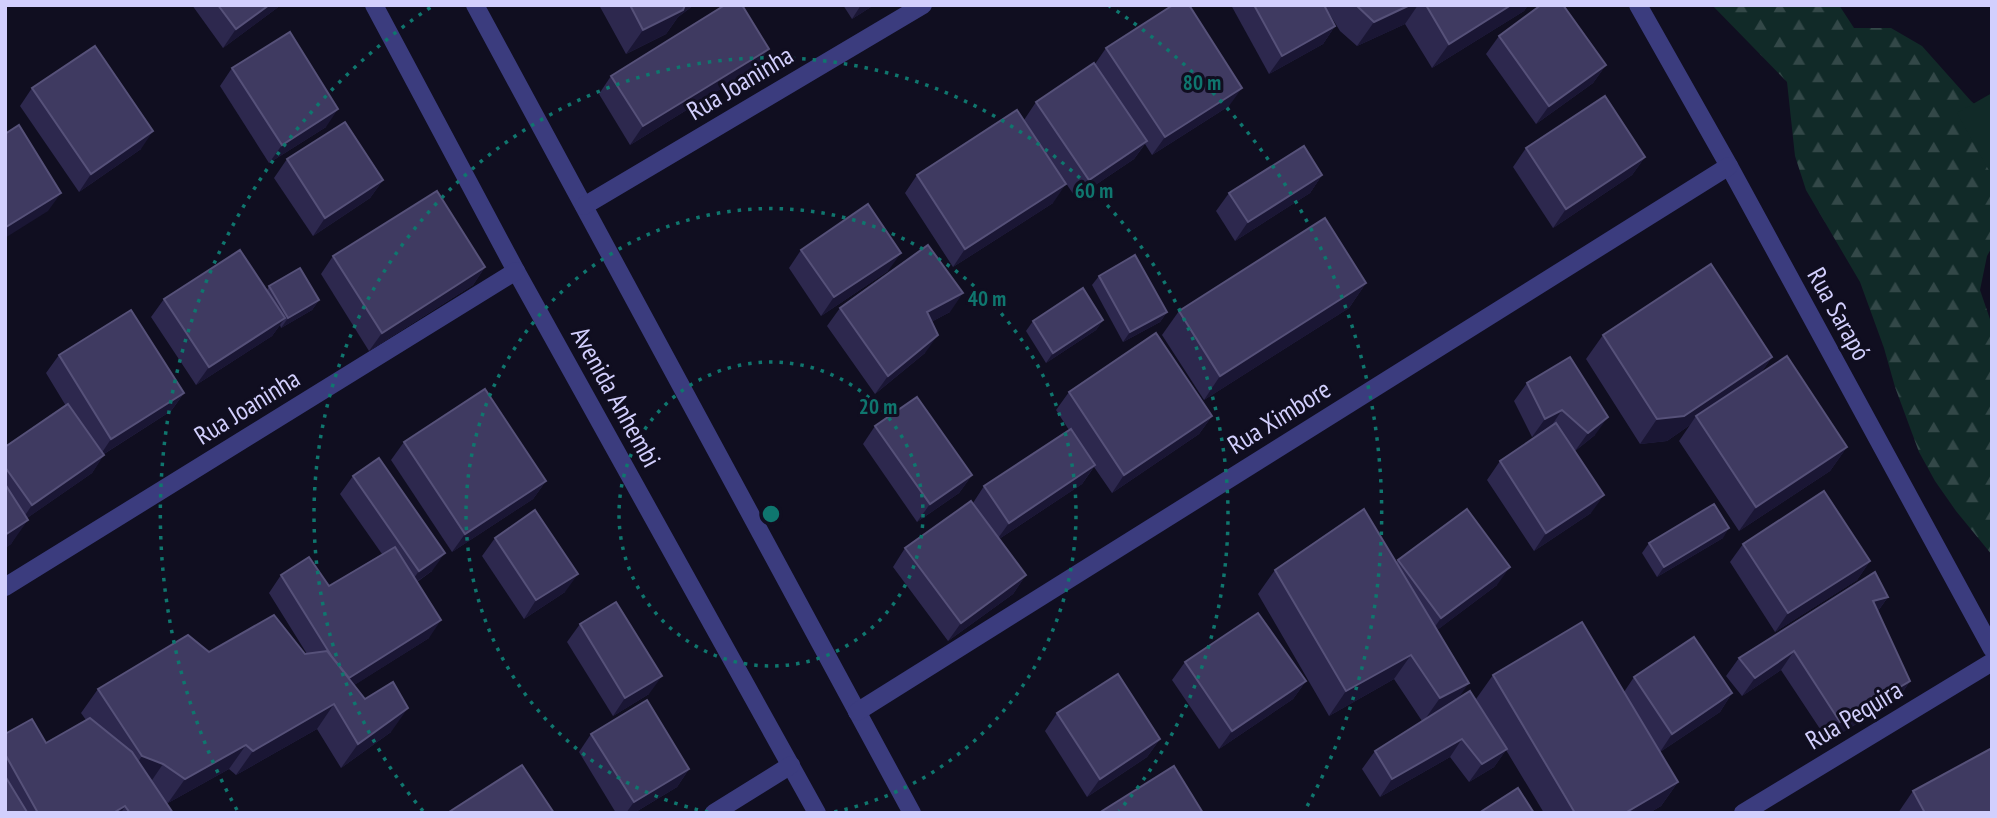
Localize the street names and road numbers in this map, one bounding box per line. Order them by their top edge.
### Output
street label: Rua Joaninha [681,38,799,127]
street label: Rua Sarapó [1800,261,1878,366]
street label: Avenida Anhembi [564,321,669,473]
street label: Rua Joaninha [188,361,305,452]
street label: Rua Ximbore [1221,372,1336,461]
street label: Rua Pequira [1799,673,1908,756]

